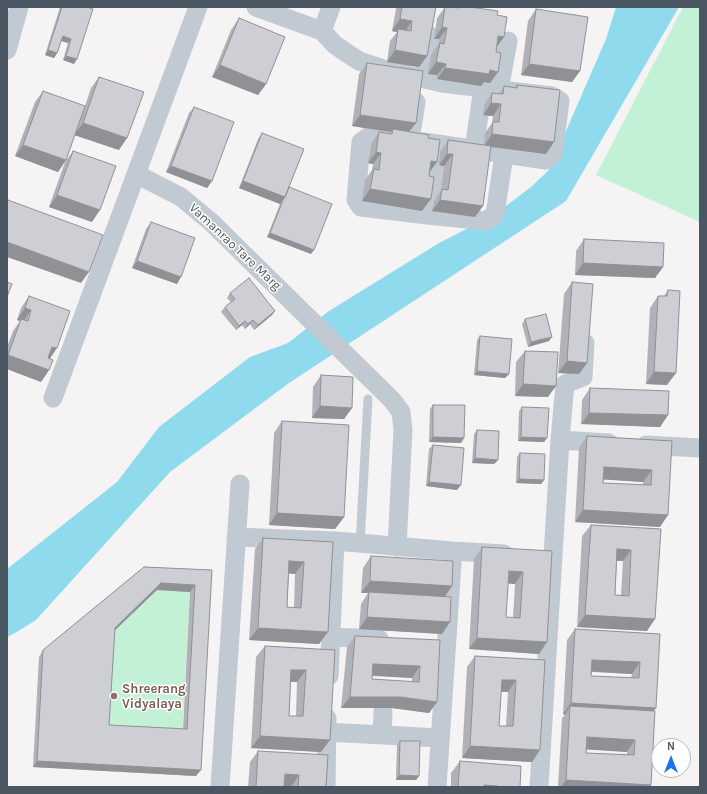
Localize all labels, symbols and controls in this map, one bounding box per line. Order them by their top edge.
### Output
street label: Vamanrao Tare Marg [186,200,284,294]
place label: Shreerang Vidyalaya [122,681,186,712]
marker: Shreerang Vidyalaya [109,691,119,701]
north arrow [651,738,691,778]
text: N [667,740,675,753]

